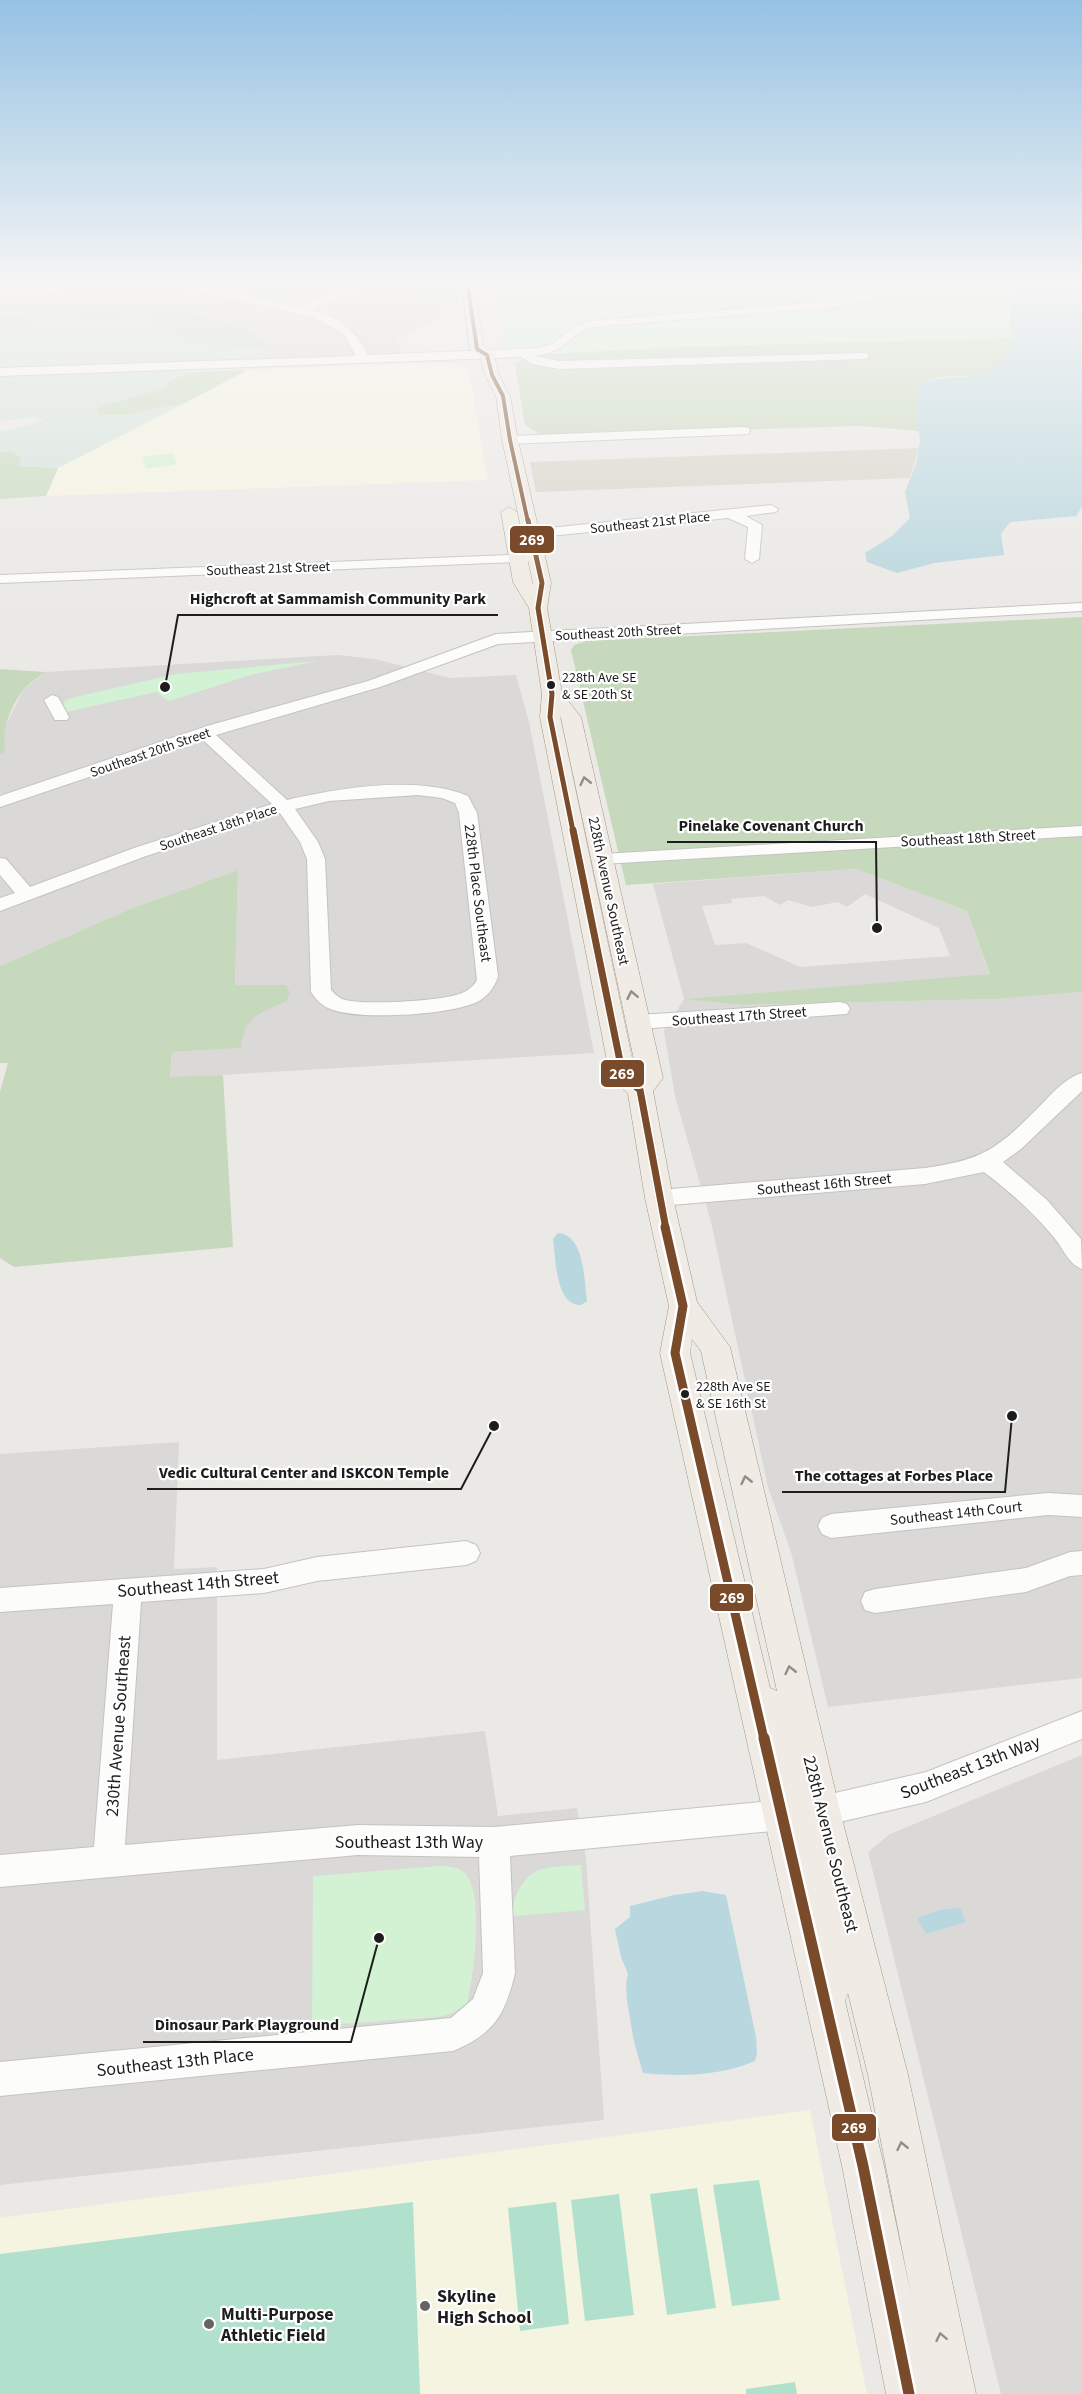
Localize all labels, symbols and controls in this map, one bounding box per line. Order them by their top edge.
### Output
street label: Southeast 21st Place [589,507,711,539]
line badge: 269 [509,525,555,554]
text: 269 [519,529,545,551]
street label: Southeast 21st Street [206,557,331,581]
callout: Highcroft at Sammamish Community Park [178,581,498,615]
text: Highcroft at Sammamish Community Park [190,588,486,610]
street label: Southeast 20th Street [555,620,682,646]
place label: 228th Ave SE & SE 20th St [562,668,637,705]
marker: 228th Ave SE & SE 20th St [545,679,557,691]
street label: Southeast 20th Street [87,723,213,783]
one-way arrow [579,776,592,786]
street label: Southeast 18th Place [157,799,280,856]
callout: Pinelake Covenant Church [667,808,876,842]
street label: 228th Avenue Southeast [583,815,635,967]
text: Pinelake Covenant Church [678,815,864,837]
street label: 228th Place Southeast [459,823,496,963]
street label: Southeast 18th Street [900,824,1036,853]
one-way arrow [627,990,640,1000]
street label: Southeast 17th Street [671,1001,807,1032]
line badge: 269 [600,1059,645,1088]
text: 269 [609,1063,635,1085]
street label: Southeast 16th Street [756,1168,892,1201]
place label: 228th Ave SE & SE 16th St [696,1377,771,1414]
marker: 228th Ave SE & SE 16th St [679,1388,691,1400]
callout: Vedic Cultural Center and ISKCON Temple [147,1455,461,1489]
callout: The cottages at Forbes Place [782,1458,1005,1492]
text: Vedic Cultural Center and ISKCON Temple [158,1462,449,1484]
text: The cottages at Forbes Place [795,1465,993,1487]
one-way arrow [740,1475,753,1485]
street label: Southeast 14th Court [889,1496,1023,1531]
street label: Southeast 14th Street [116,1565,280,1604]
line badge: 269 [709,1583,754,1612]
text: 269 [719,1587,745,1609]
street label: 230th Avenue Southeast [100,1635,137,1817]
one-way arrow [784,1665,797,1675]
street label: Southeast 13th Way [896,1729,1044,1806]
street label: 228th Avenue Southeast [796,1753,865,1935]
street label: Southeast 13th Way [335,1830,484,1855]
callout: Dinosaur Park Playground [143,2008,351,2042]
text: Dinosaur Park Playground [155,2014,339,2036]
street label: Southeast 13th Place [95,2042,255,2083]
line badge: 269 [831,2113,877,2142]
text: 269 [841,2117,867,2139]
one-way arrow [896,2141,909,2151]
place label: Skyline High School [437,2284,531,2330]
marker: Skyline High School [418,2299,432,2313]
place label: Multi-Purpose Athletic Field [220,2302,334,2348]
marker: Multi-Purpose Athletic Field [202,2317,216,2331]
one-way arrow [935,2332,948,2342]

